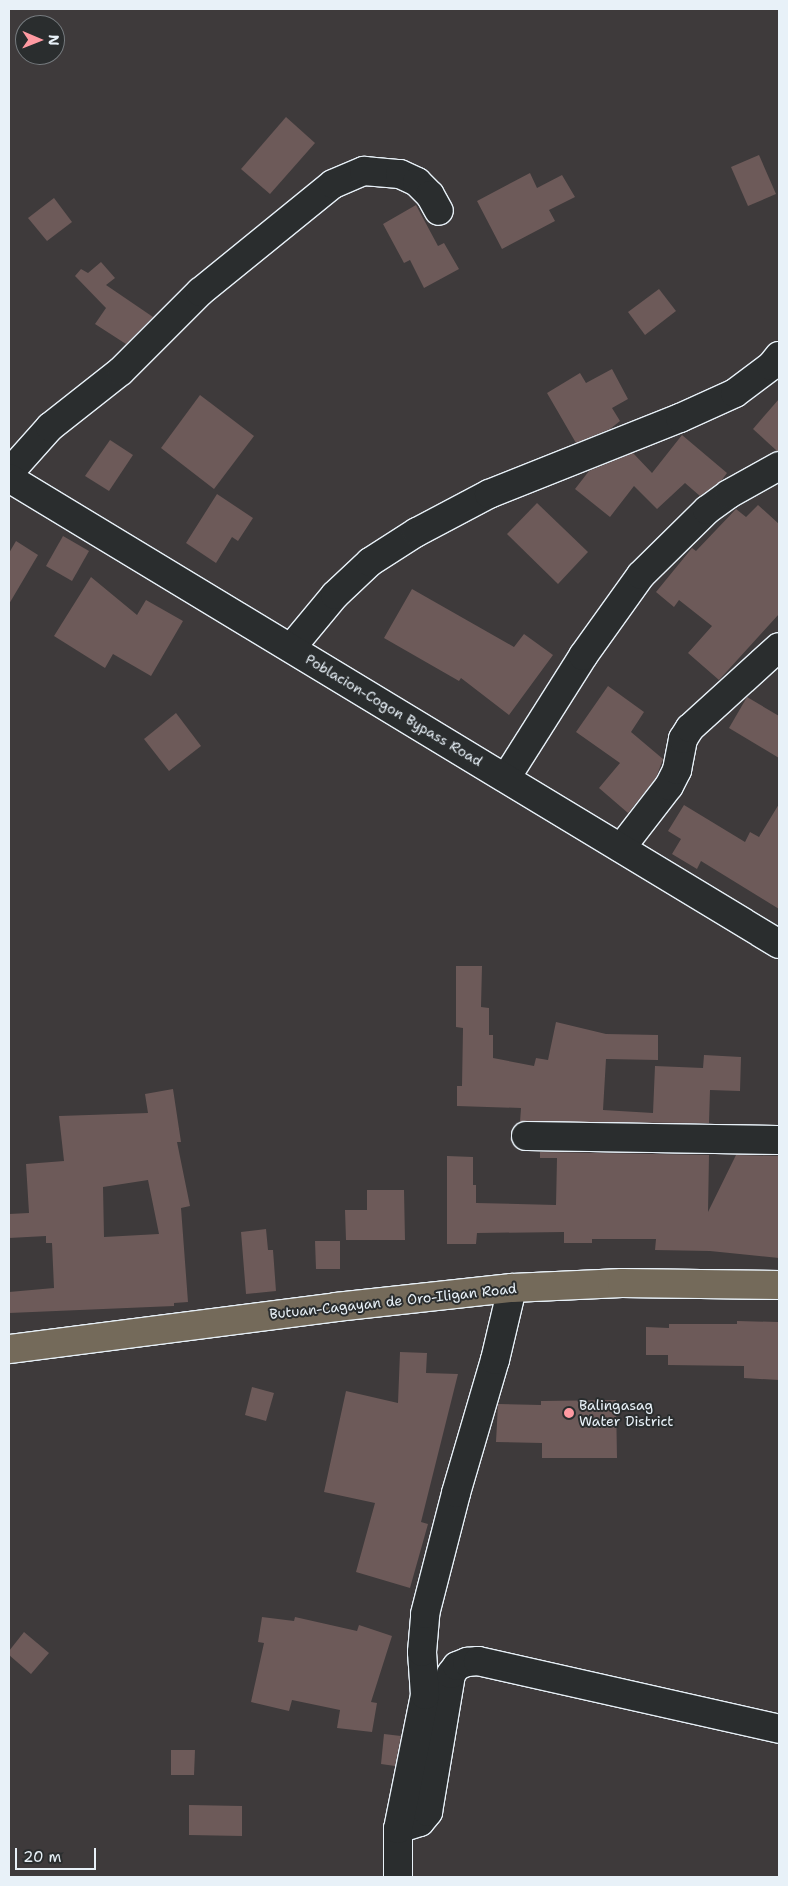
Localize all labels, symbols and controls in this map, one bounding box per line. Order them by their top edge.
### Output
north arrow [15,15,65,65]
text: N [45,35,63,46]
street label: Poblacion-Cogon Bypass Road [302,650,486,770]
street label: Butuan-Cagayan de Oro-Iligan Road [269,1280,517,1322]
place label: Balingasag Water District [579,1397,673,1430]
marker: Balingasag Water District [563,1407,575,1419]
scale bar [18,1838,99,1870]
text: 20 m [23,1847,62,1867]

